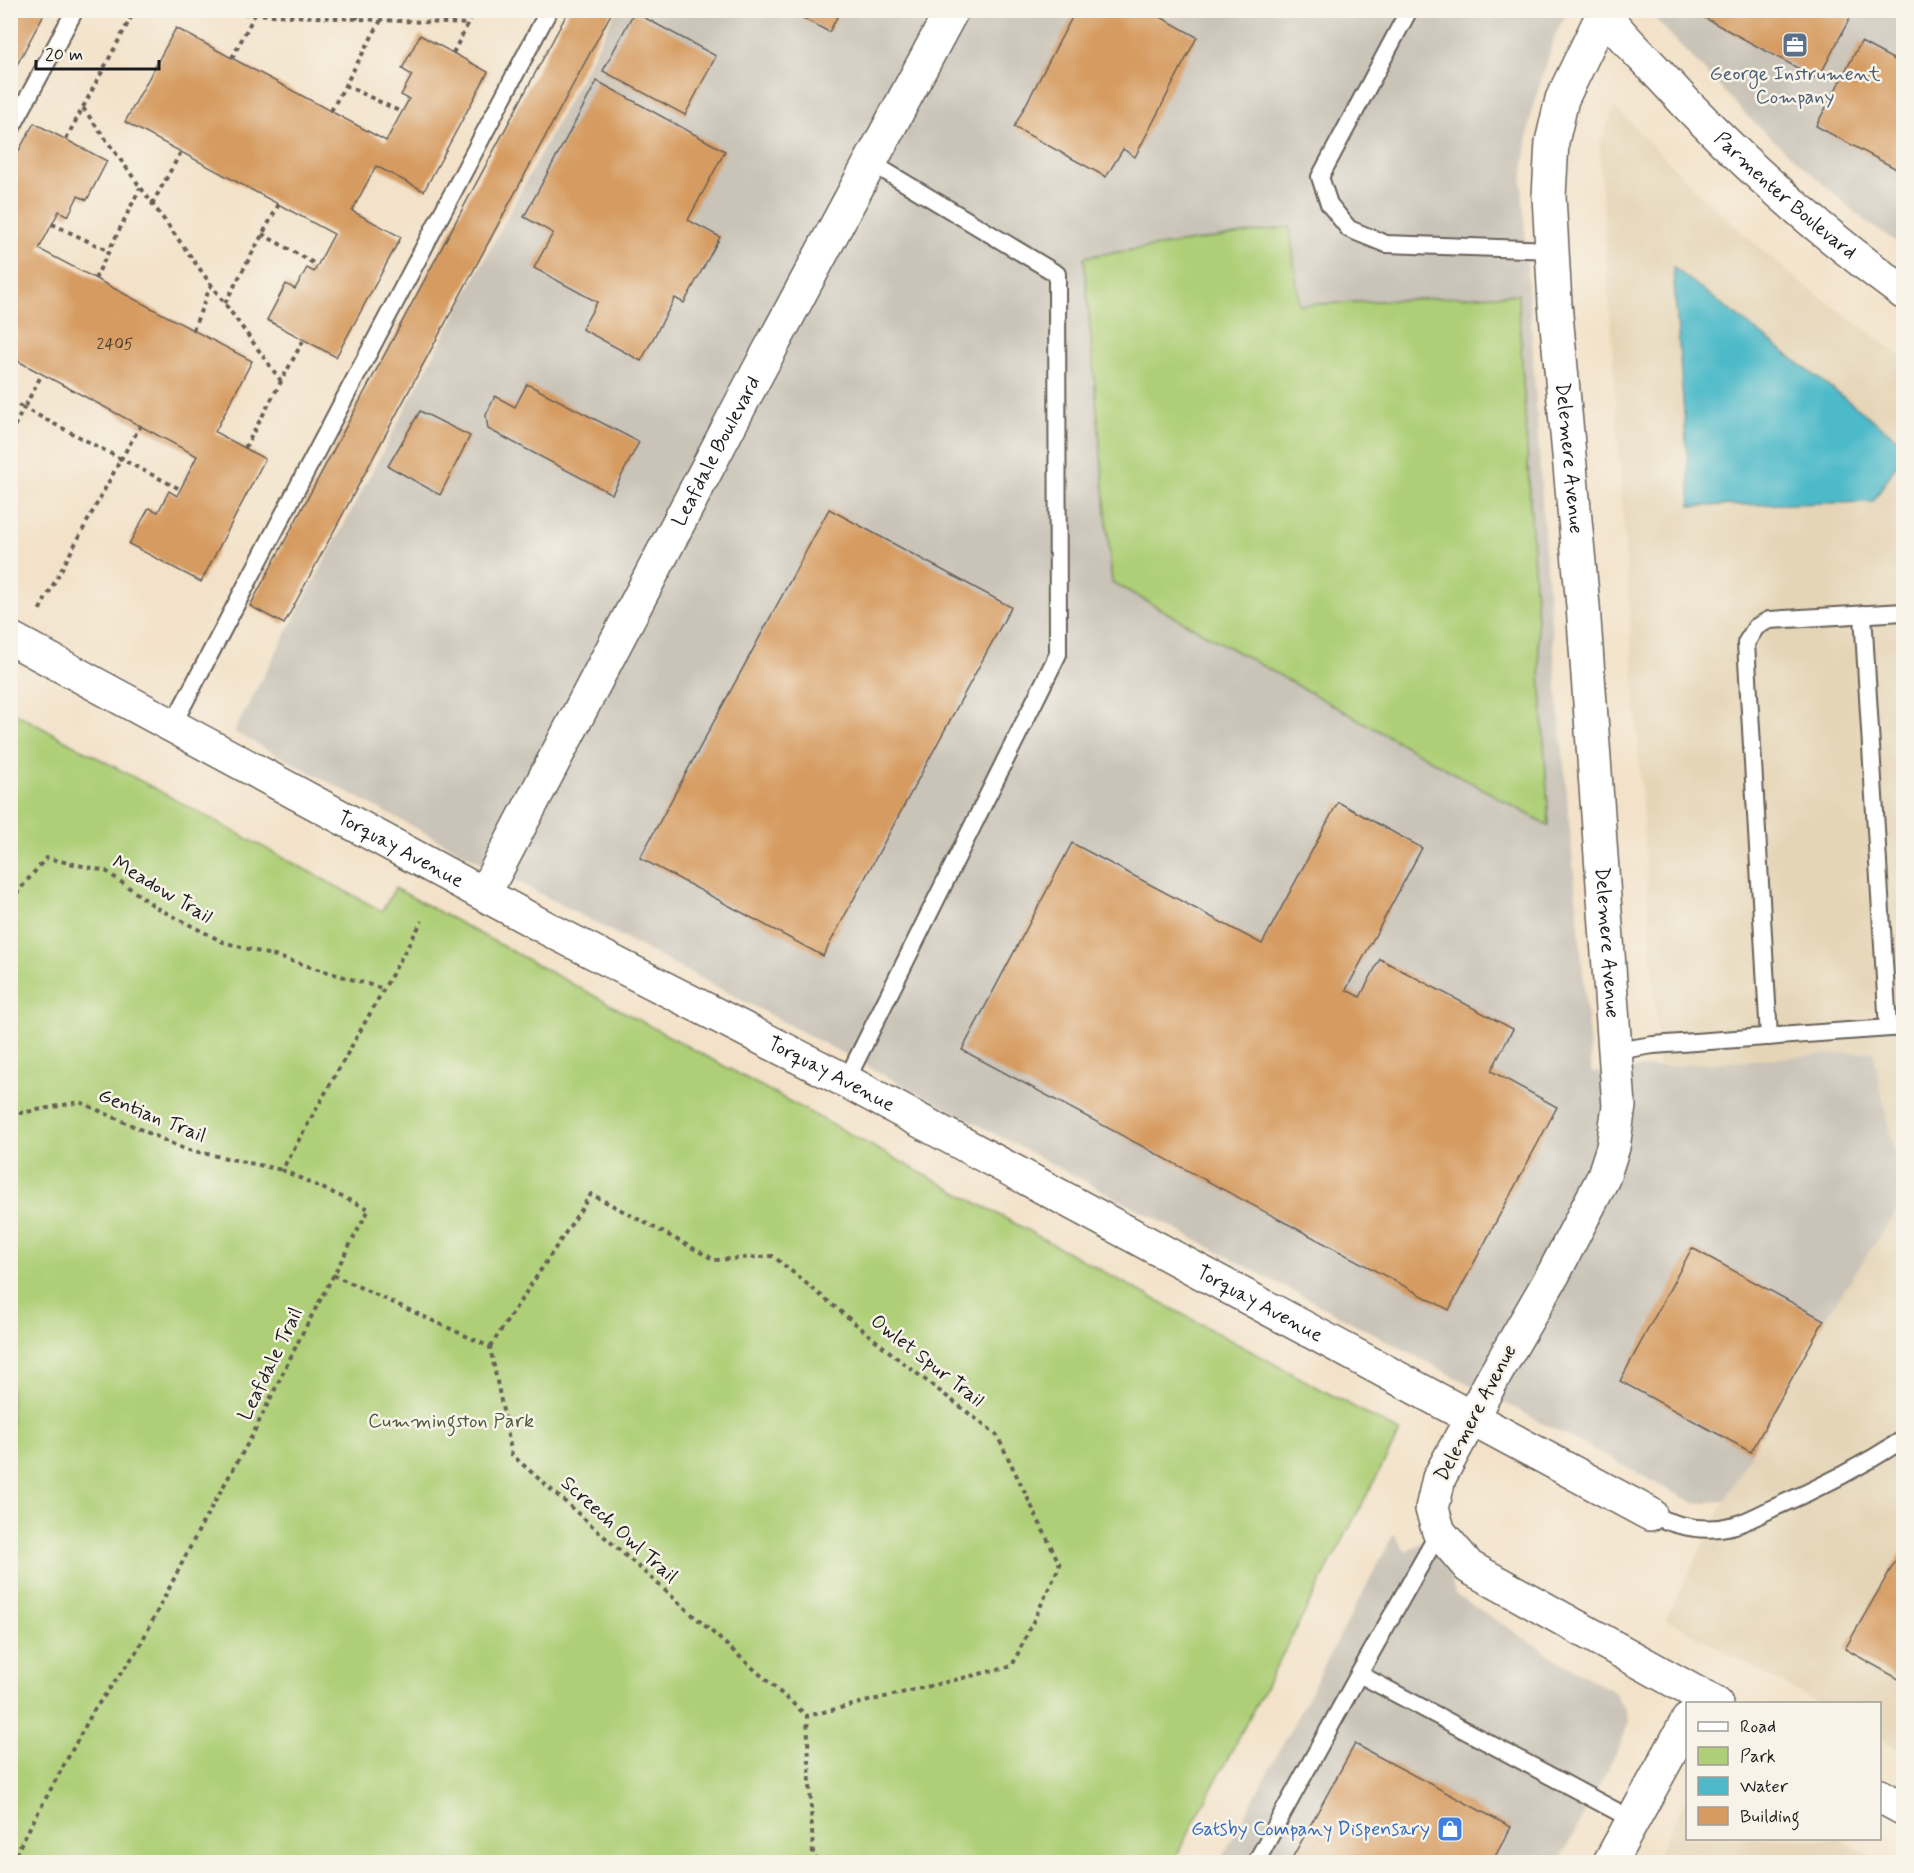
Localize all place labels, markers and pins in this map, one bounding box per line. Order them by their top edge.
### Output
office icon: George Instrument Company [1780,30,1810,60]
place label: George Instrument Company [1709,61,1881,111]
shop icon: Gatsby Company Dispensary [1435,1814,1465,1844]
place label: Gatsby Company Dispensary [1191,1816,1430,1843]

